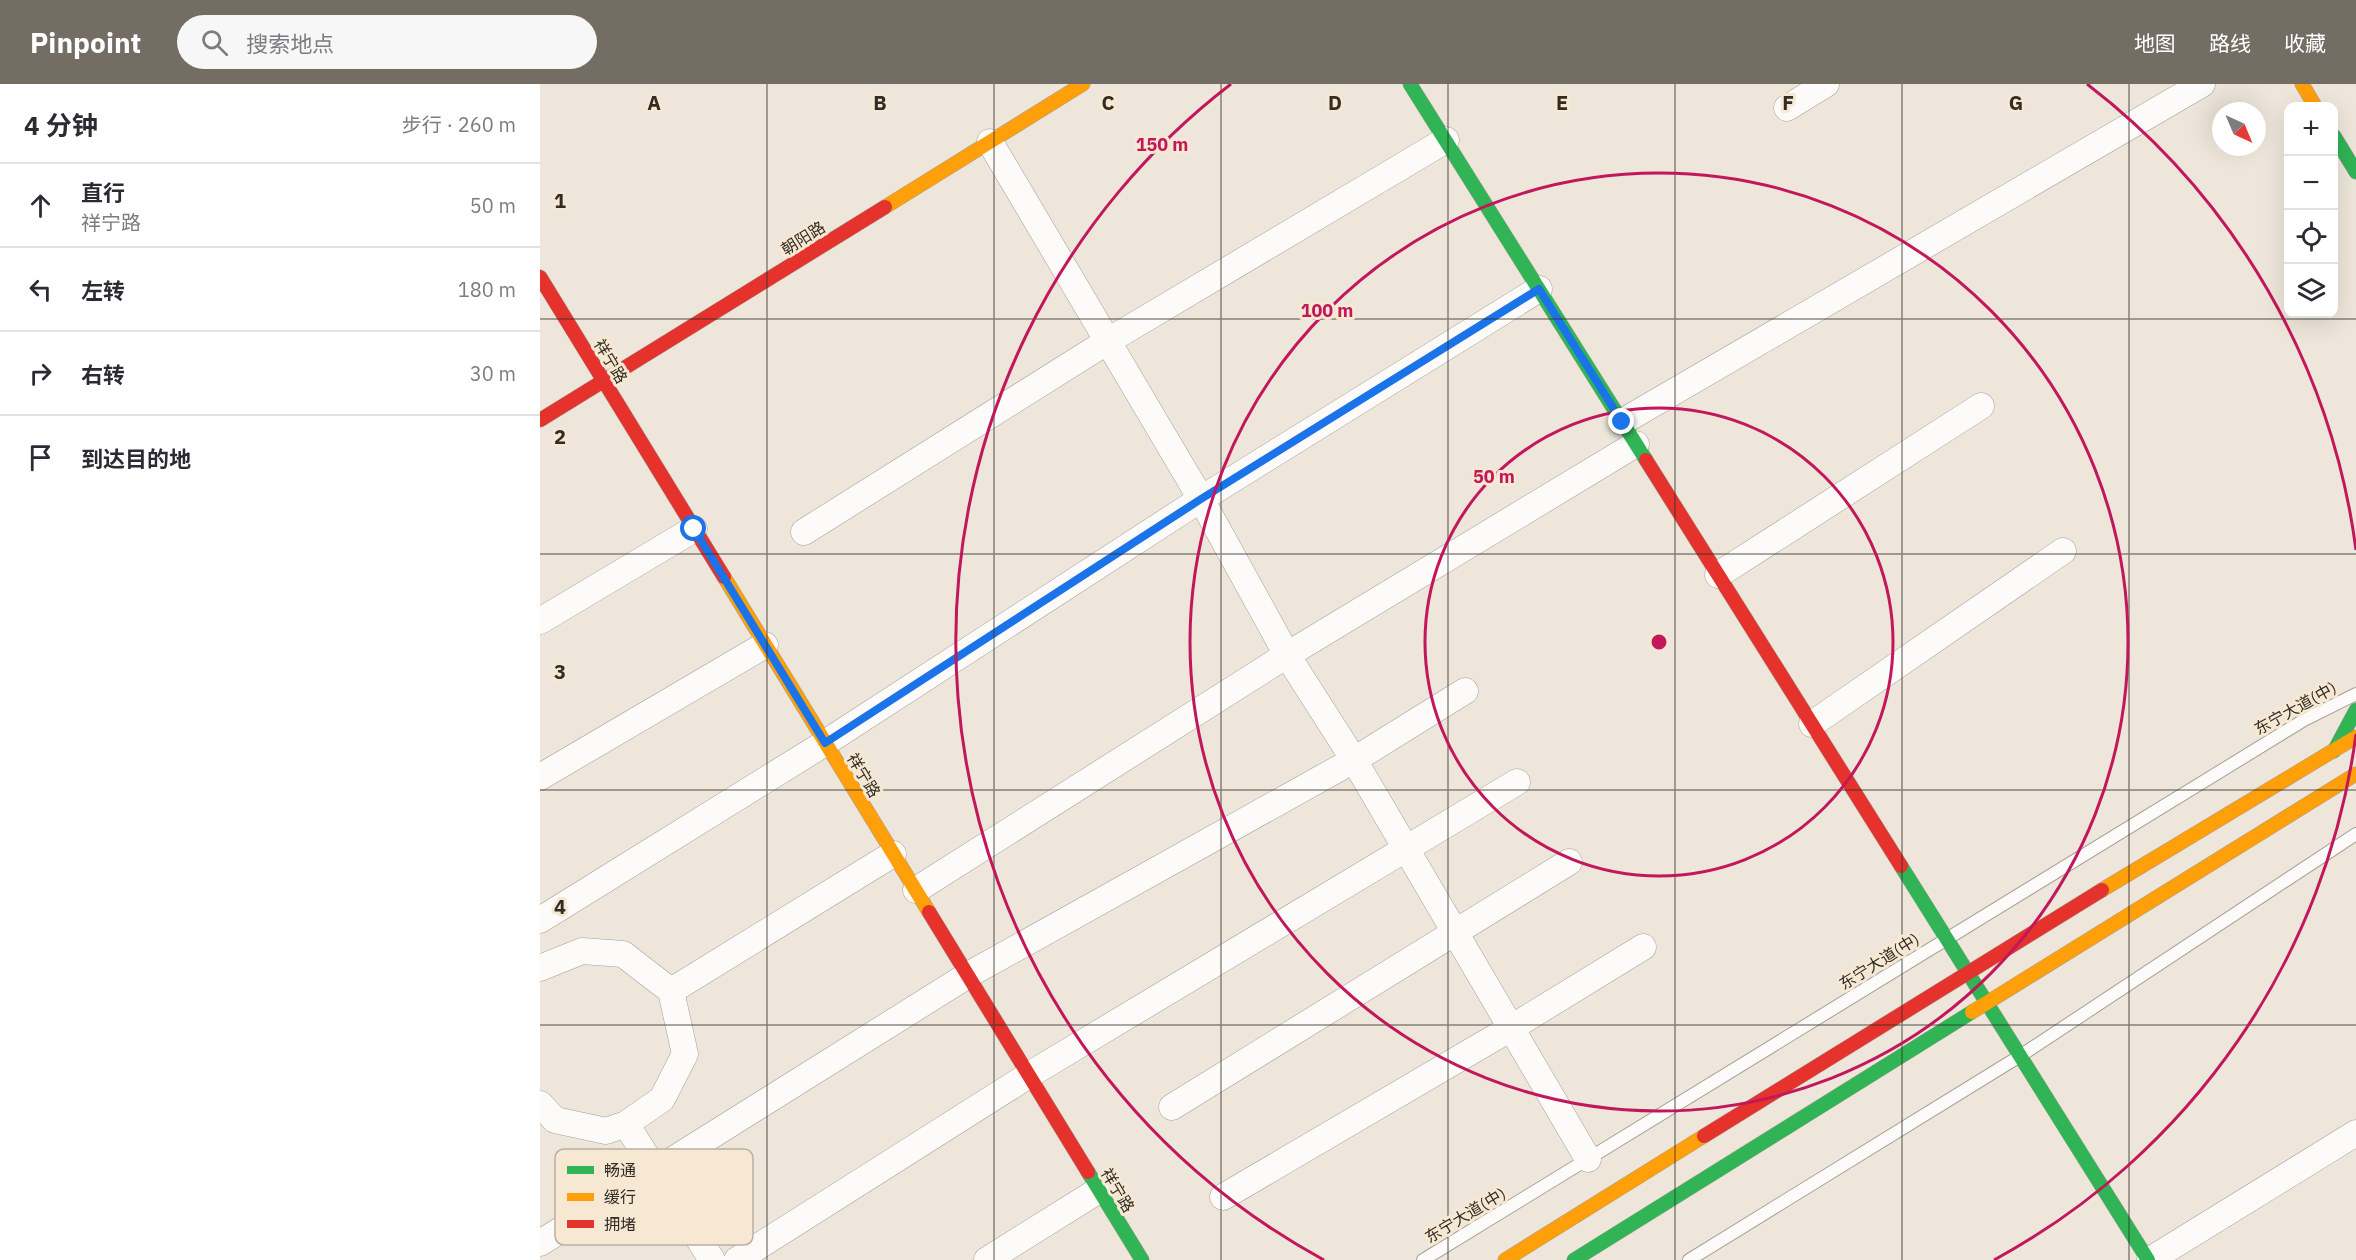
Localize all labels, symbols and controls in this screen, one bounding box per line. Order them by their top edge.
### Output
search box [177,15,597,69]
text: Pinpoint [30,24,141,61]
icon: search [198,26,231,59]
text: 搜索地点 [246,29,334,58]
text: 地图 [2134,29,2176,57]
text: 路线 [2209,29,2251,57]
text: 收藏 [2284,29,2326,57]
text: A [647,89,661,116]
text: B [873,89,887,116]
text: C [1101,89,1115,116]
text: D [1328,89,1342,116]
text: E [1556,89,1568,116]
text: F [1782,89,1794,116]
text: G [2009,89,2023,116]
north arrow [2212,102,2266,156]
map controls [2284,102,2338,318]
button: + [2284,102,2338,156]
text: 4 分钟 [24,108,98,142]
text: 步行 · 260 m [402,111,516,138]
text: 150 m [1136,133,1188,156]
button: − [2284,156,2338,210]
text: 直行 [81,178,125,207]
text: 1 [554,187,566,214]
icon: ahead [24,189,57,222]
text: 50 m [470,192,516,219]
text: 祥宁路 [81,209,141,236]
button: locate [2284,210,2338,264]
street label: 朝阳路 [777,217,829,259]
button: layers [2284,264,2338,318]
icon: left [24,273,57,306]
text: 左转 [81,276,125,305]
text: 180 m [458,276,516,303]
text: 100 m [1301,299,1353,322]
street label: 祥宁路 [590,335,632,387]
icon: right [24,357,57,390]
text: 右转 [81,360,125,389]
text: 30 m [470,360,516,387]
route end [1608,408,1634,434]
text: 2 [554,423,566,450]
icon: arrive [24,441,57,474]
text: 到达目的地 [81,444,191,473]
text: 50 m [1473,465,1515,488]
route start [680,515,706,541]
centre of rings [1649,632,1669,652]
text: 3 [554,658,566,685]
street label: 东宁大道(中) [2250,677,2340,739]
street label: 祥宁路 [843,749,885,801]
text: 4 [554,893,566,920]
street label: 东宁大道(中) [1835,928,1923,994]
legend [555,1149,753,1245]
text: 畅通 [604,1160,636,1180]
street label: 祥宁路 [1097,1164,1139,1216]
street label: 东宁大道(中) [1421,1183,1509,1247]
text: 缓行 [604,1187,636,1207]
text: 拥堵 [604,1214,636,1234]

